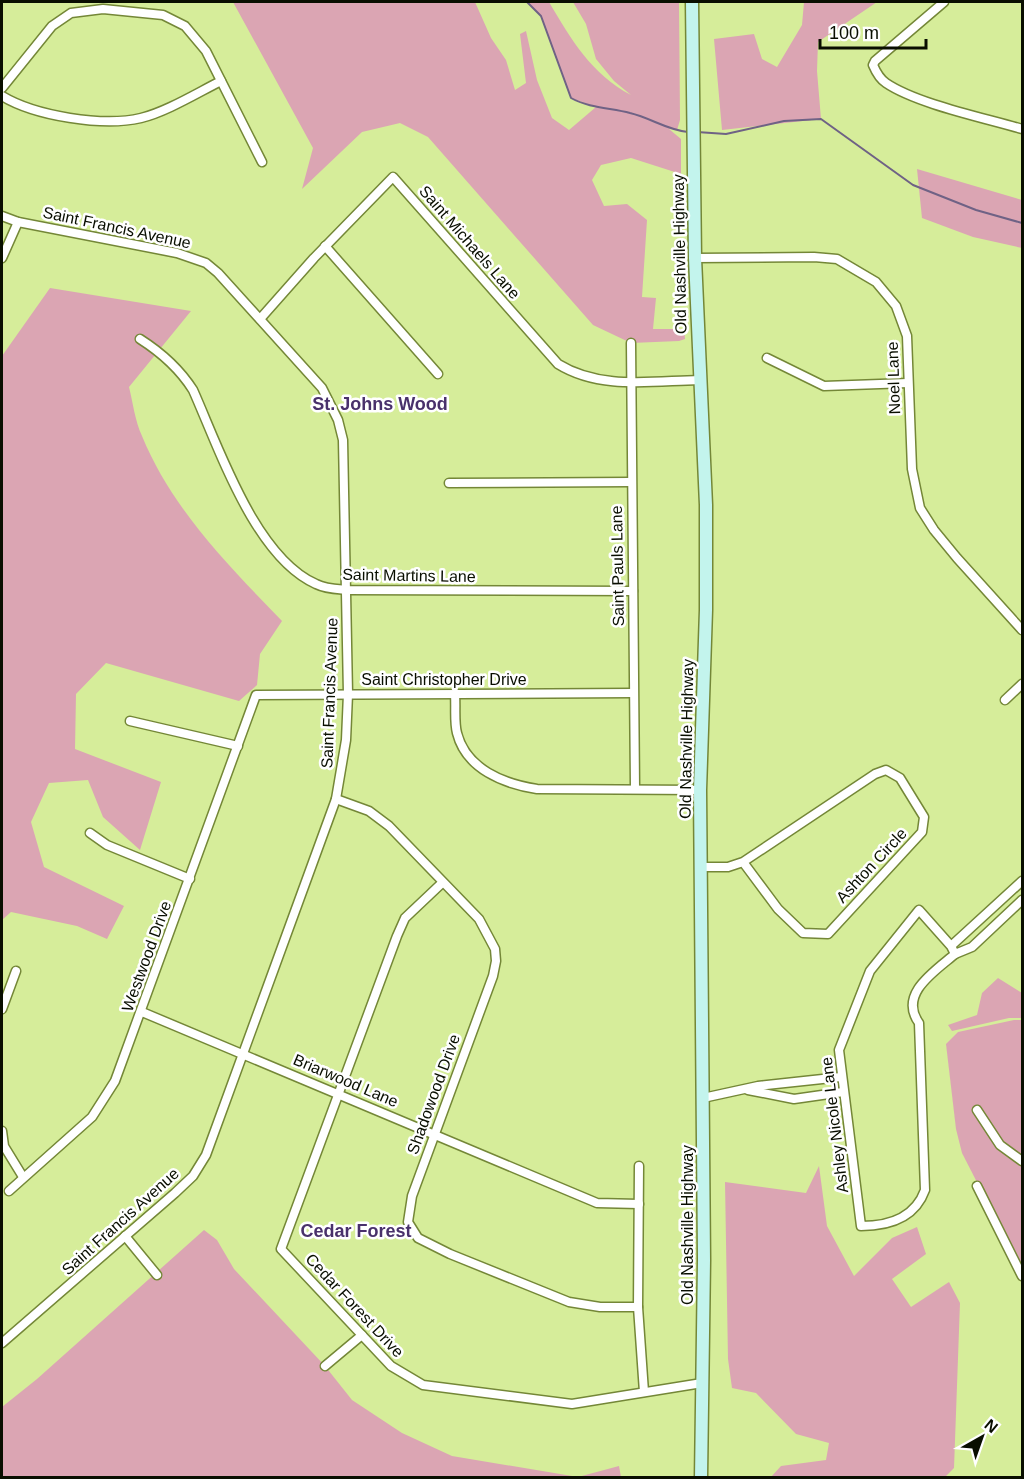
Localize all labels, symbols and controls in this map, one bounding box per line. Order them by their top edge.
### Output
scale bar [820,12,926,50]
text: 100 m [829,23,879,43]
street label: Old Nashville Highway [670,174,689,334]
street label: Saint Michaels Lane [416,182,523,302]
street label: Saint Francis Avenue [41,203,193,252]
street label: Noel Lane [884,341,903,415]
district label: St. Johns Wood [312,394,448,414]
street label: Saint Pauls Lane [608,505,627,627]
street label: Saint Martins Lane [342,566,476,585]
street label: Saint Francis Avenue [318,617,341,769]
street label: Old Nashville Highway [677,659,696,819]
street label: Saint Christopher Drive [361,671,527,688]
street label: Ashton Circle [833,825,910,906]
street label: Westwood Drive [119,899,174,1014]
street label: Shadowood Drive [404,1032,463,1156]
street label: Briarwood Lane [291,1051,401,1110]
street label: Ashley Nicole Lane [818,1056,851,1194]
street label: Old Nashville Highway [679,1145,696,1305]
street label: Saint Francis Avenue [59,1164,182,1278]
district label: Cedar Forest [300,1221,412,1241]
street label: Cedar Forest Drive [302,1250,407,1361]
north arrow [952,1407,1012,1467]
text: N [981,1416,1001,1436]

